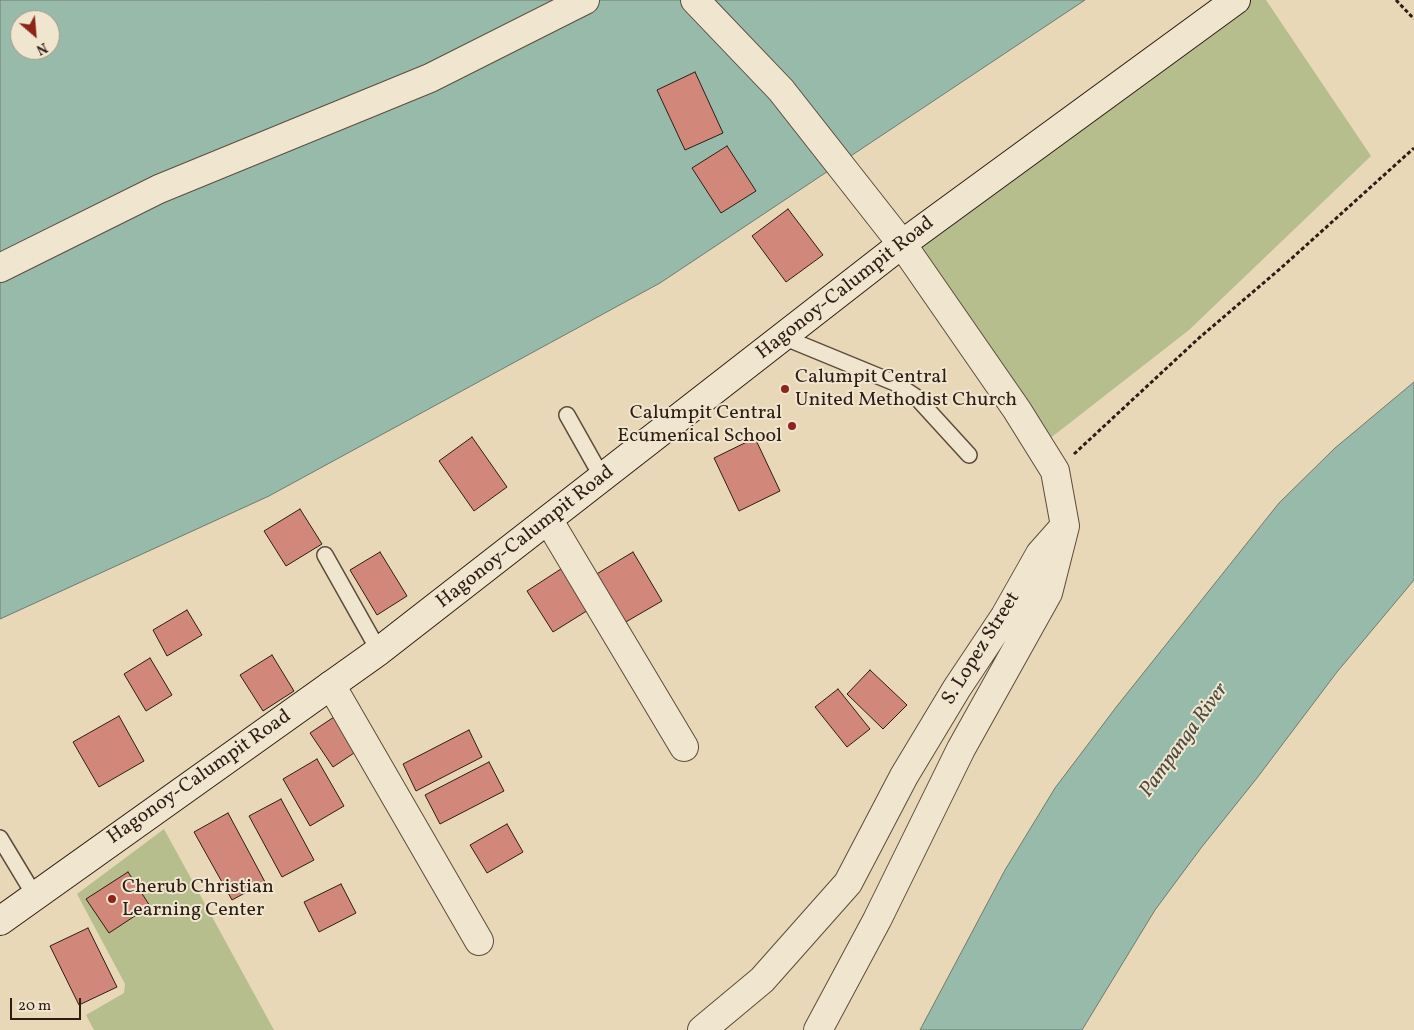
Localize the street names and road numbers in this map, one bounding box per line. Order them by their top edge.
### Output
street label: Hagonoy-Calumpit Road [752,212,940,366]
street label: Hagonoy-Calumpit Road [432,461,620,615]
street label: S. Lopez Street [938,588,1026,710]
street label: Hagonoy-Calumpit Road [103,705,297,851]

